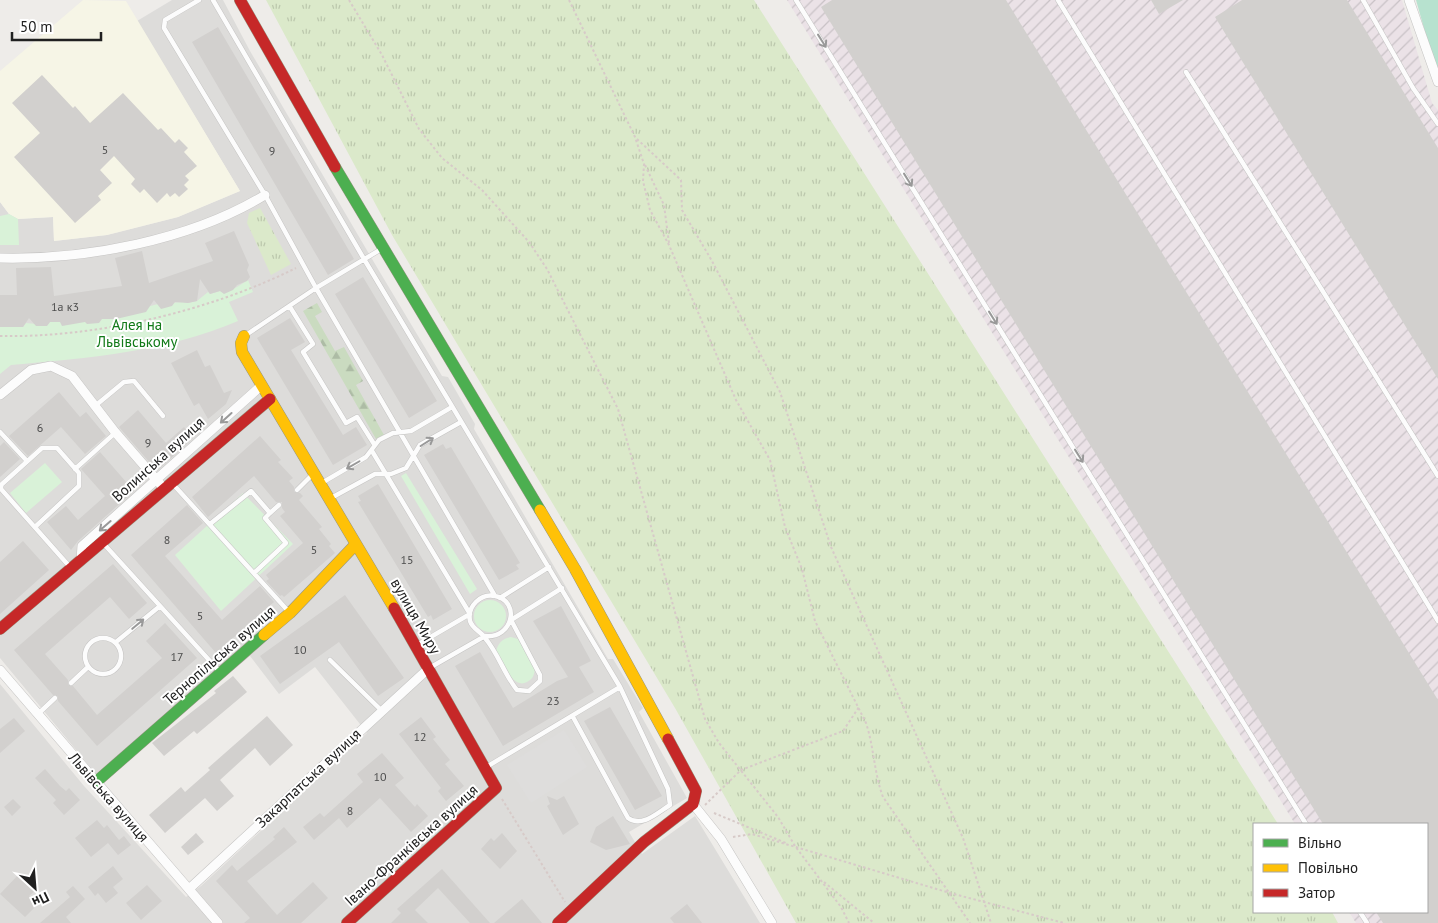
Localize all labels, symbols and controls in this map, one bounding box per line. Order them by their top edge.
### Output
scale bar [12,10,101,42]
text: 50 m [20,17,53,36]
one-way arrow [818,34,828,48]
house number: 5 [102,142,108,157]
house number: 9 [269,143,275,158]
one-way arrow [903,172,913,186]
house number: 1а к3 [51,299,79,314]
one-way arrow [988,310,998,324]
park label: Алея на Львівському [96,315,177,351]
street label: Волинська вулиця [108,412,208,506]
one-way arrow [220,412,232,424]
house number: 6 [37,420,43,435]
house number: 9 [145,435,151,450]
one-way arrow [420,436,434,447]
one-way arrow [1074,449,1084,463]
one-way arrow [346,460,360,470]
one-way arrow [99,521,112,532]
house number: 8 [164,532,170,547]
house number: 5 [311,542,317,557]
house number: 15 [400,552,414,567]
street label: вулиця Миру [387,575,445,657]
street label: Тернопільська вулиця [159,601,279,709]
house number: 5 [197,608,203,623]
one-way arrow [131,619,144,630]
house number: 10 [293,642,307,657]
house number: 17 [170,649,184,664]
house number: 23 [546,693,560,708]
street label: Закарпатська вулиця [251,724,365,832]
house number: 12 [413,729,427,744]
street label: Львівська вулиця [64,747,153,846]
house number: 10 [373,769,387,784]
street label: Івано-Франківська вулиця [341,780,481,910]
house number: 8 [347,803,353,818]
legend [1253,823,1428,913]
text: Вільно [1298,833,1341,852]
text: Повільно [1298,858,1358,877]
north arrow [10,863,60,913]
text: Затор [1298,883,1335,902]
text: Пн [29,888,52,911]

